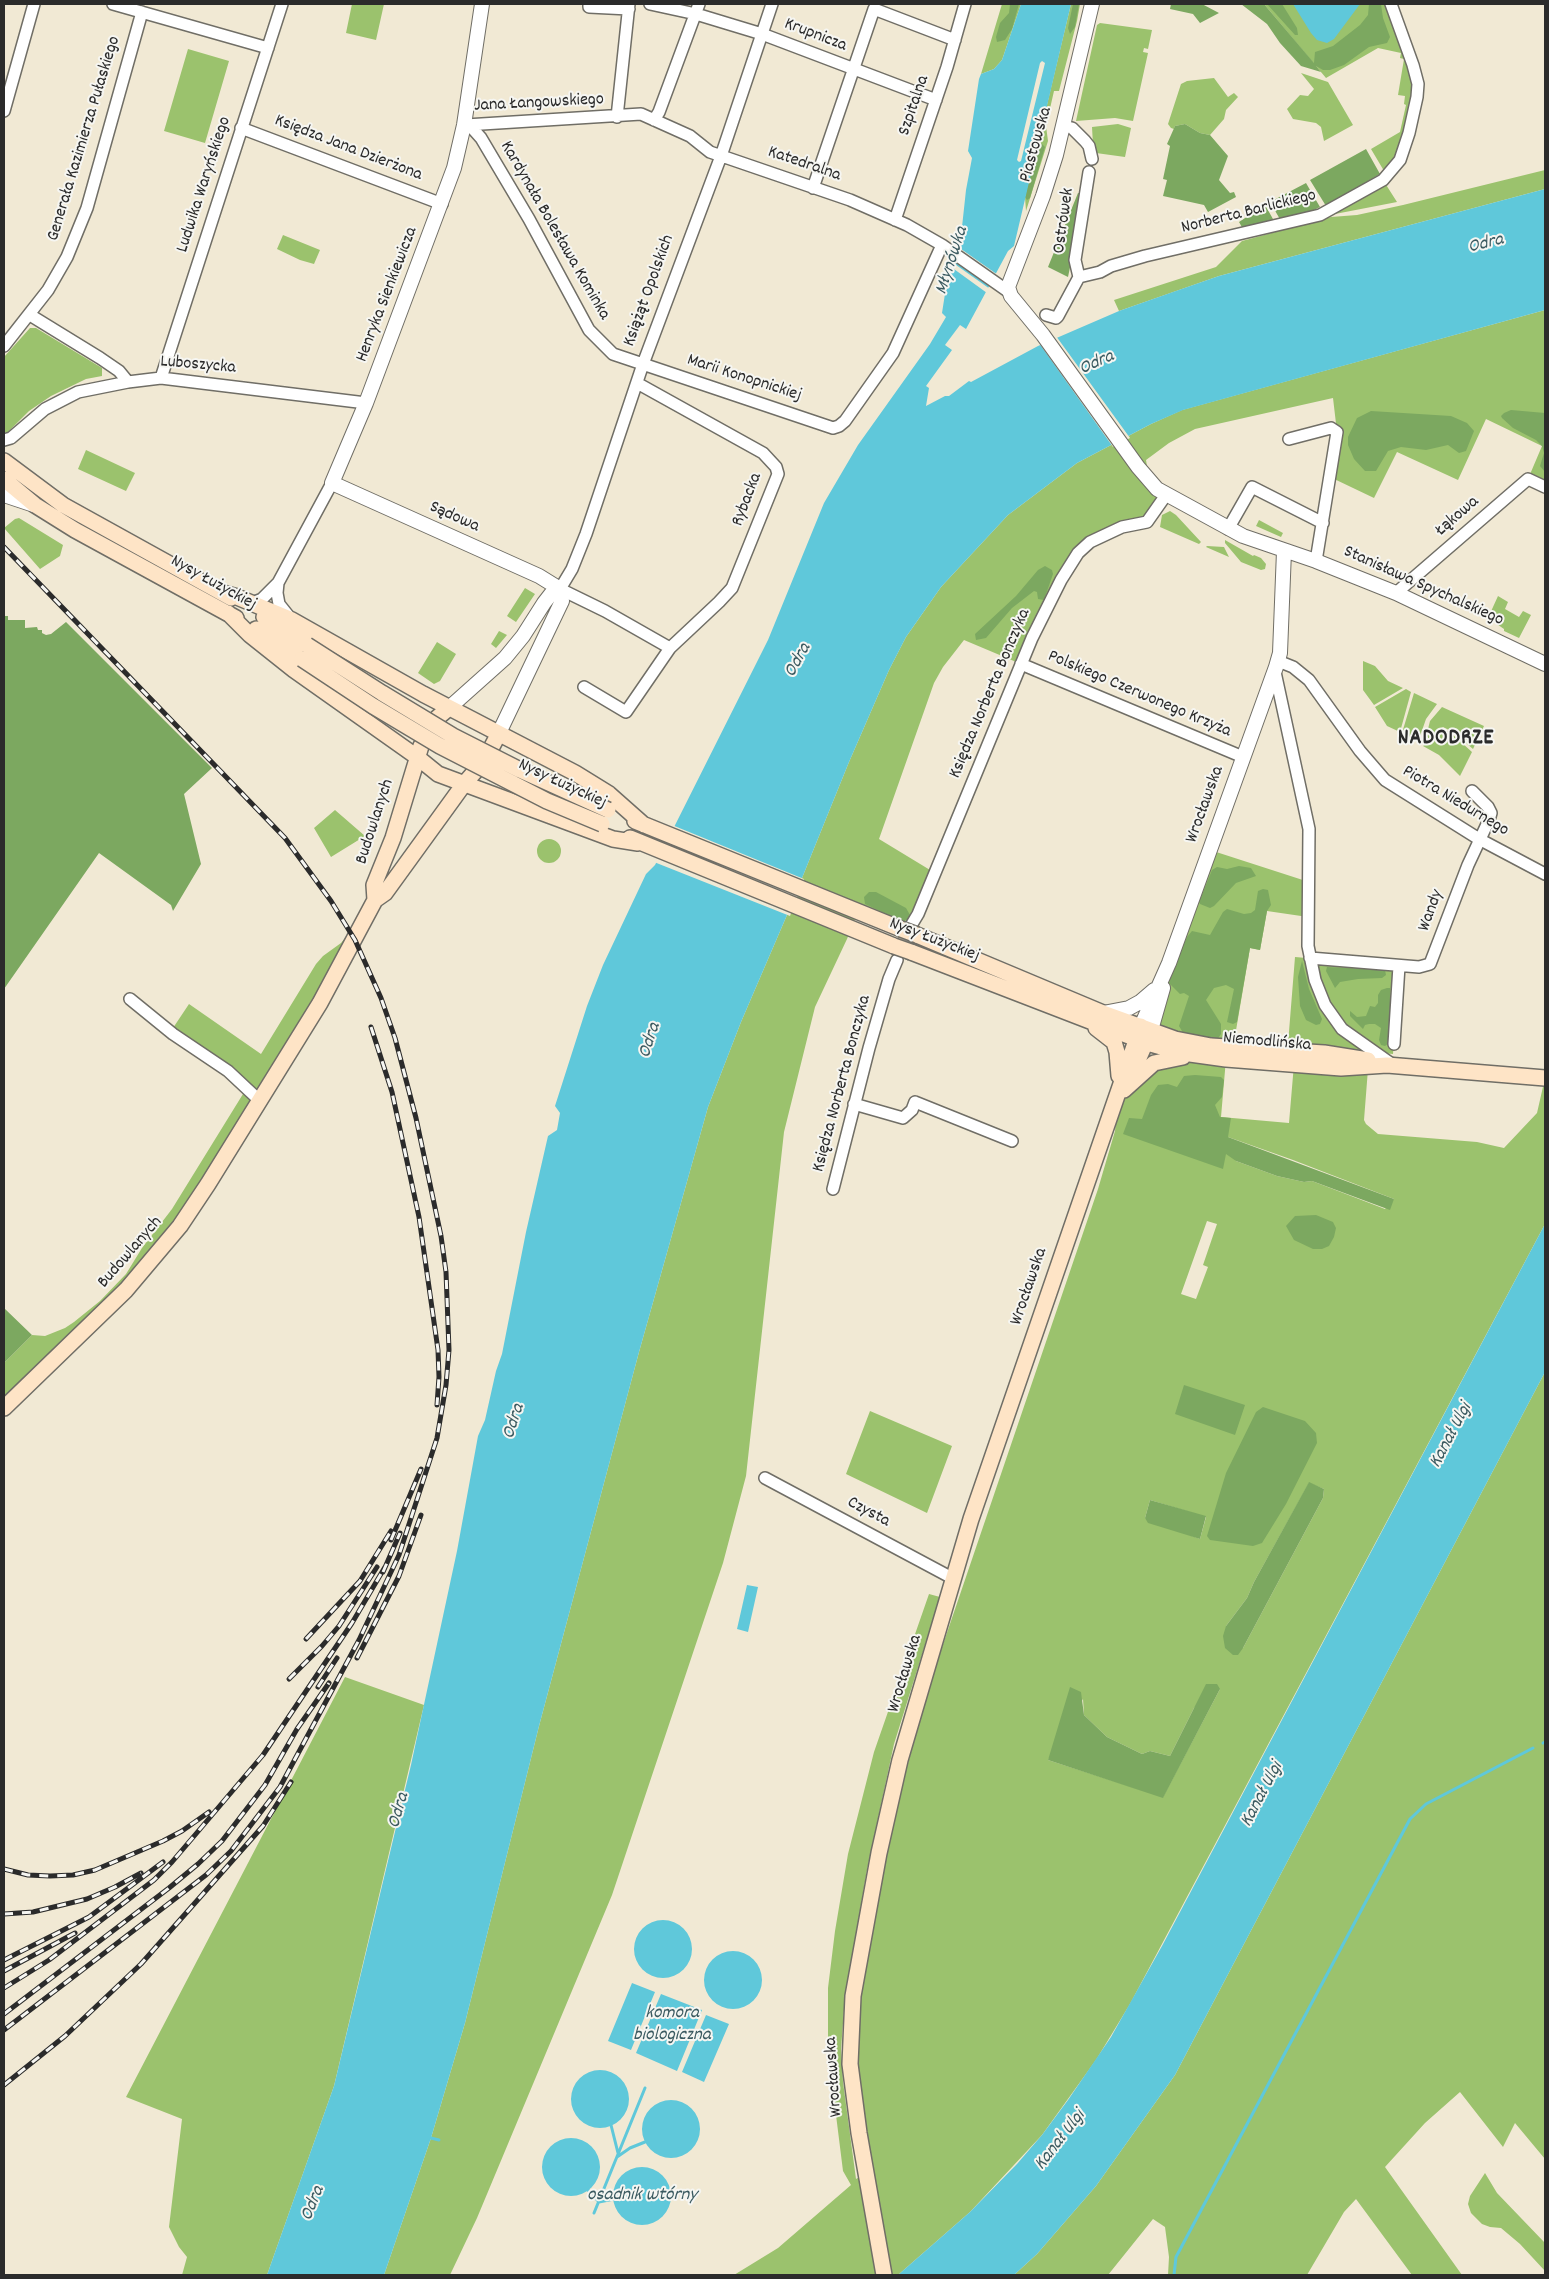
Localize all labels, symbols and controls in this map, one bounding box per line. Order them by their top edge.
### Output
street label: Krupnicza [781,14,849,58]
street label: Generała Kazimierza Pułaskiego [44,34,126,244]
street label: Szpitalna [895,73,935,139]
street label: Jana Łangowskiego [474,90,604,118]
street label: Piastowska [1016,105,1058,185]
street label: Księdza Jana Dzierżona [271,111,425,187]
street label: Ludwika Waryńskiego [173,114,237,256]
street label: Kardynała Bolesława Kominka [494,138,614,324]
street label: Katedralna [765,142,843,188]
street label: Norberta Barlickiego [1179,186,1319,240]
street label: Ostrówek [1050,187,1080,255]
street label: Henryka Sienkiewicza [352,224,424,366]
water label: Młynówka [931,224,975,298]
water label: Odra [1466,230,1506,260]
street label: Książąt Opolskich [620,232,680,350]
water label: Odra [1076,346,1118,382]
street label: Marii Konopnickiej [684,350,804,408]
street label: Luboszycka [159,352,237,380]
street label: Rybacka [728,470,768,530]
street label: Łąkowa [1432,492,1484,542]
street label: Sądowa [426,497,482,539]
street label: Stanisława Spychalskiego [1340,542,1506,632]
street label: Nysy Łużyckiej [166,551,260,617]
street label: Księdza Norberta Bonczyka [945,606,1037,782]
water label: Odra [780,640,818,682]
street label: Polskiego Czerwonego Krzyża [1044,647,1234,743]
district label: NADODRZE [1397,727,1495,753]
street label: Nysy Łużyckiej [514,755,610,815]
street label: Piotra Niedurnego [1398,762,1512,842]
street label: Wrocławska [1182,764,1230,846]
street label: Budowlanych [352,777,400,867]
street label: Wandy [1415,887,1449,935]
street label: Nysy Łużyckiej [886,914,982,968]
street label: Księdza Norberta Bonczyka [809,993,877,1175]
water label: Odra [635,1020,667,1062]
street label: Niemodlińska [1222,1028,1312,1058]
street label: Budowlanych [94,1213,168,1293]
street label: Wrocławska [1007,1246,1053,1328]
water label: Kanał Ulgi [1425,1400,1479,1472]
water label: Odra [499,1401,531,1443]
street label: Czysta [843,1493,893,1533]
street label: Wrocławska [884,1632,928,1716]
water label: Kanał Ulgi [1236,1759,1290,1831]
water label: Odra [384,1791,416,1831]
water label: komora biologiczna [633,2003,711,2047]
street label: Wrocławska [821,2036,849,2118]
water label: Kanał Ulgi [1030,2106,1092,2176]
water label: Odra [297,2183,331,2225]
water label: osadnik wtórny [587,2185,697,2207]

